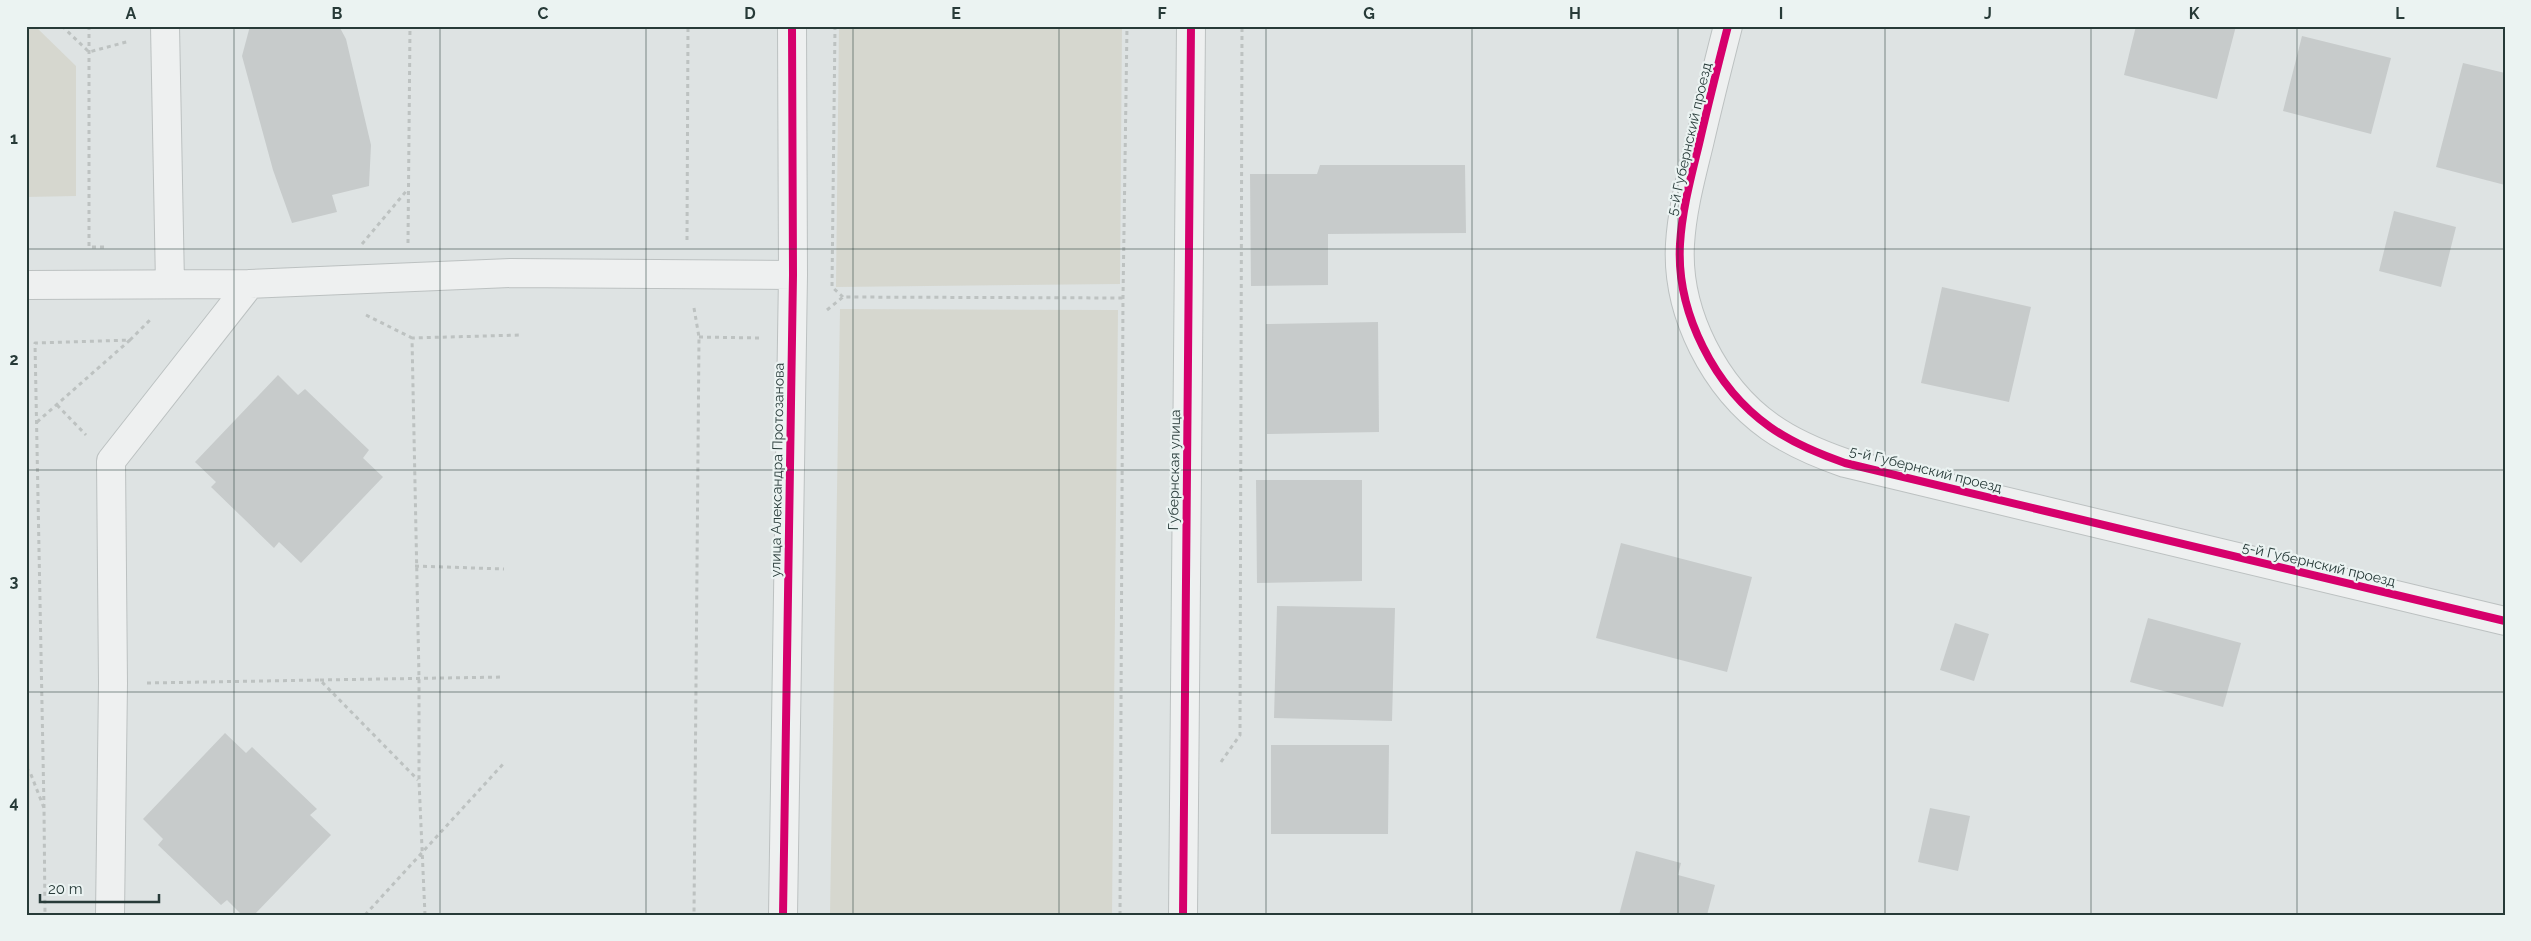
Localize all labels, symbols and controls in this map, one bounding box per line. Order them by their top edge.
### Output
text: A [126,4,137,23]
text: B [332,4,343,23]
text: C [538,4,549,23]
text: D [744,4,756,23]
text: E [951,4,961,23]
text: F [1157,4,1167,23]
text: G [1363,4,1375,23]
text: H [1569,4,1581,23]
text: I [1779,4,1783,23]
text: J [1984,4,1992,23]
text: K [2189,4,2200,23]
text: L [2395,4,2405,23]
street label: 5-й Губернский проезд [1664,61,1714,217]
text: 1 [10,129,18,148]
text: 2 [9,350,19,369]
street label: улица Александра Протозанова [767,363,787,577]
street label: Губернская улица [1165,409,1183,531]
street label: 5-й Губернский проезд [1848,442,2004,496]
street label: 5-й Губернский проезд [2241,539,2397,589]
text: 3 [10,572,19,591]
text: 4 [9,793,19,812]
scale bar [40,871,159,903]
text: 20 m [48,880,83,898]

